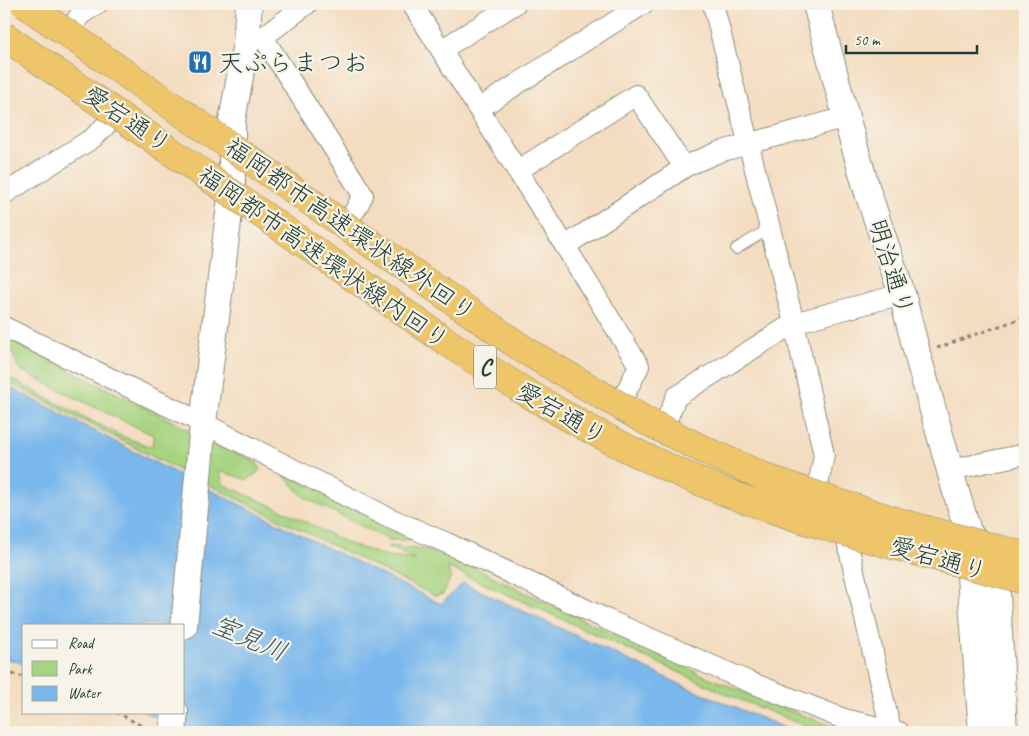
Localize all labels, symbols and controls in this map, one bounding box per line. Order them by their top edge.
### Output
scale bar [846,22,978,54]
text: 50 m [854,31,881,50]
place label: 天ぷらまつお [218,47,368,79]
restaurant icon: 天ぷらまつお [187,49,213,75]
street label: 愛宕通り [77,79,178,161]
street label: 福岡都市高速環状線外回り [218,131,482,329]
street label: 福岡都市高速環状線内回り [191,159,455,357]
street label: 明治通り [861,215,921,320]
road number: C [474,346,496,388]
street label: 愛宕通り [510,375,613,453]
street label: 愛宕通り [886,530,991,588]
water label: 室見川 [207,608,292,669]
legend [22,624,185,714]
text: Road [68,634,95,653]
text: Park [68,660,93,679]
text: Water [68,684,102,703]

